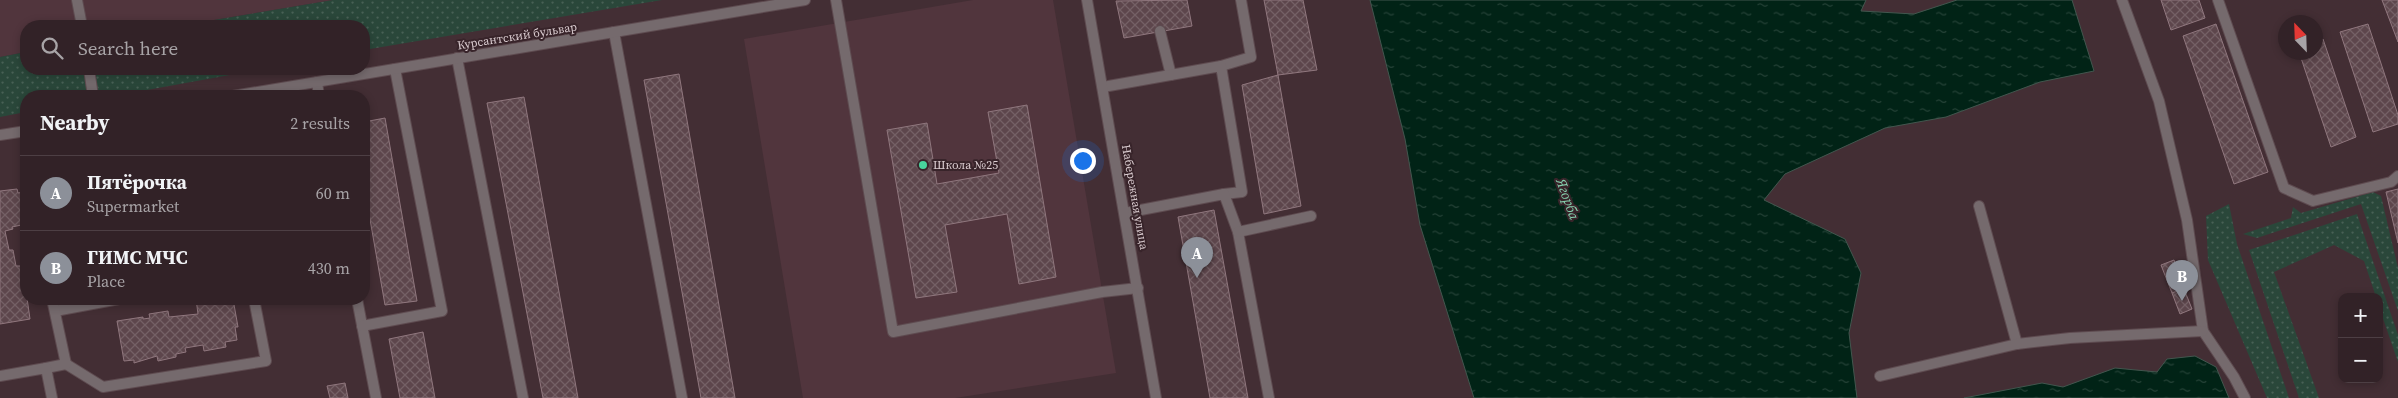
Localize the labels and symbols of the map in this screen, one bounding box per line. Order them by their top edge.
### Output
north arrow [2278,15,2323,60]
street label: Курсантский бульвар [456,19,578,53]
street label: Набережная улица [1118,143,1152,252]
your location [1070,148,1096,174]
place label: Школа №25 [933,157,998,173]
marker: Школа №25 [917,159,929,171]
water label: Ягорба [1551,175,1585,223]
pin: A [1181,237,1213,278]
pin: B [2166,260,2198,301]

